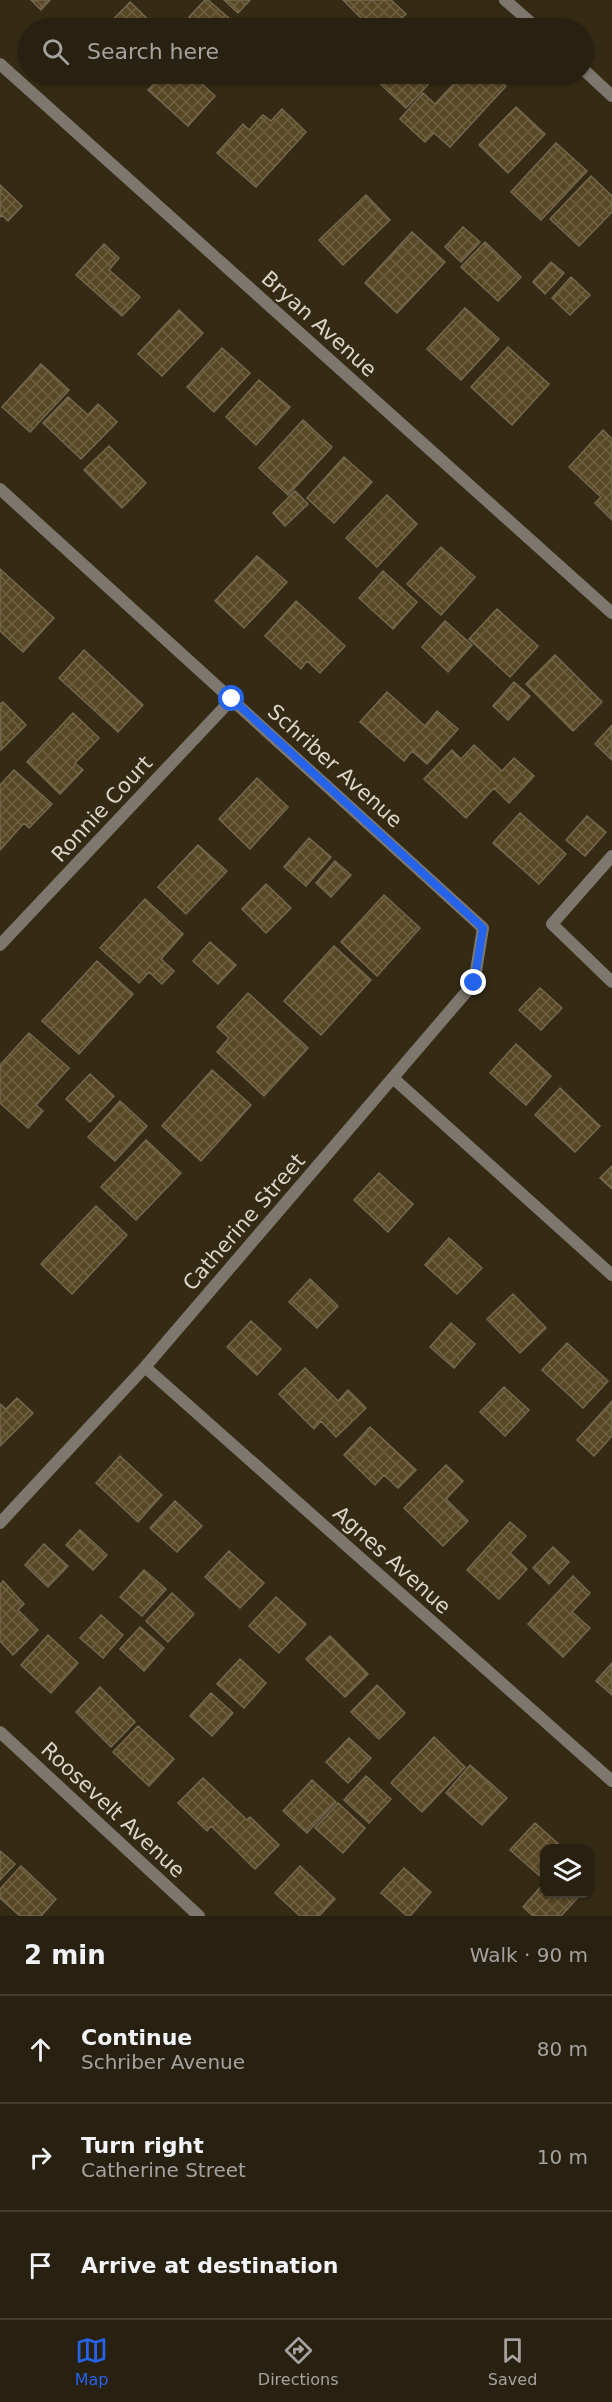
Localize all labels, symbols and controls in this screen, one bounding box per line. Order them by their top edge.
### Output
search box [18,18,594,84]
icon: search [39,35,72,68]
text: Search here [87,39,219,64]
street label: Bryan Avenue [257,266,381,382]
route start [218,685,244,711]
street label: Schriber Avenue [263,699,407,833]
street label: Ronnie Court [47,751,157,867]
route end [460,969,486,995]
street label: Catherine Street [178,1149,310,1295]
street label: Agnes Avenue [328,1501,456,1619]
street label: Roosevelt Avenue [36,1737,190,1883]
map controls [540,1844,594,1898]
button: layers [540,1844,594,1898]
text: 2 min [24,1940,106,1970]
text: Walk · 90 m [470,1943,588,1967]
text: Continue [81,2025,192,2050]
icon: ahead [24,2033,57,2066]
text: 80 m [537,2037,588,2061]
text: Schriber Avenue [81,2050,245,2074]
text: Turn right [81,2133,204,2158]
icon: right [24,2141,57,2174]
text: 10 m [537,2145,588,2169]
text: Catherine Street [81,2158,246,2182]
icon: arrive [24,2249,57,2282]
text: Arrive at destination [81,2253,338,2278]
tab: Map [75,2334,108,2389]
tab: Directions [258,2334,338,2389]
tab: Saved [488,2334,537,2389]

